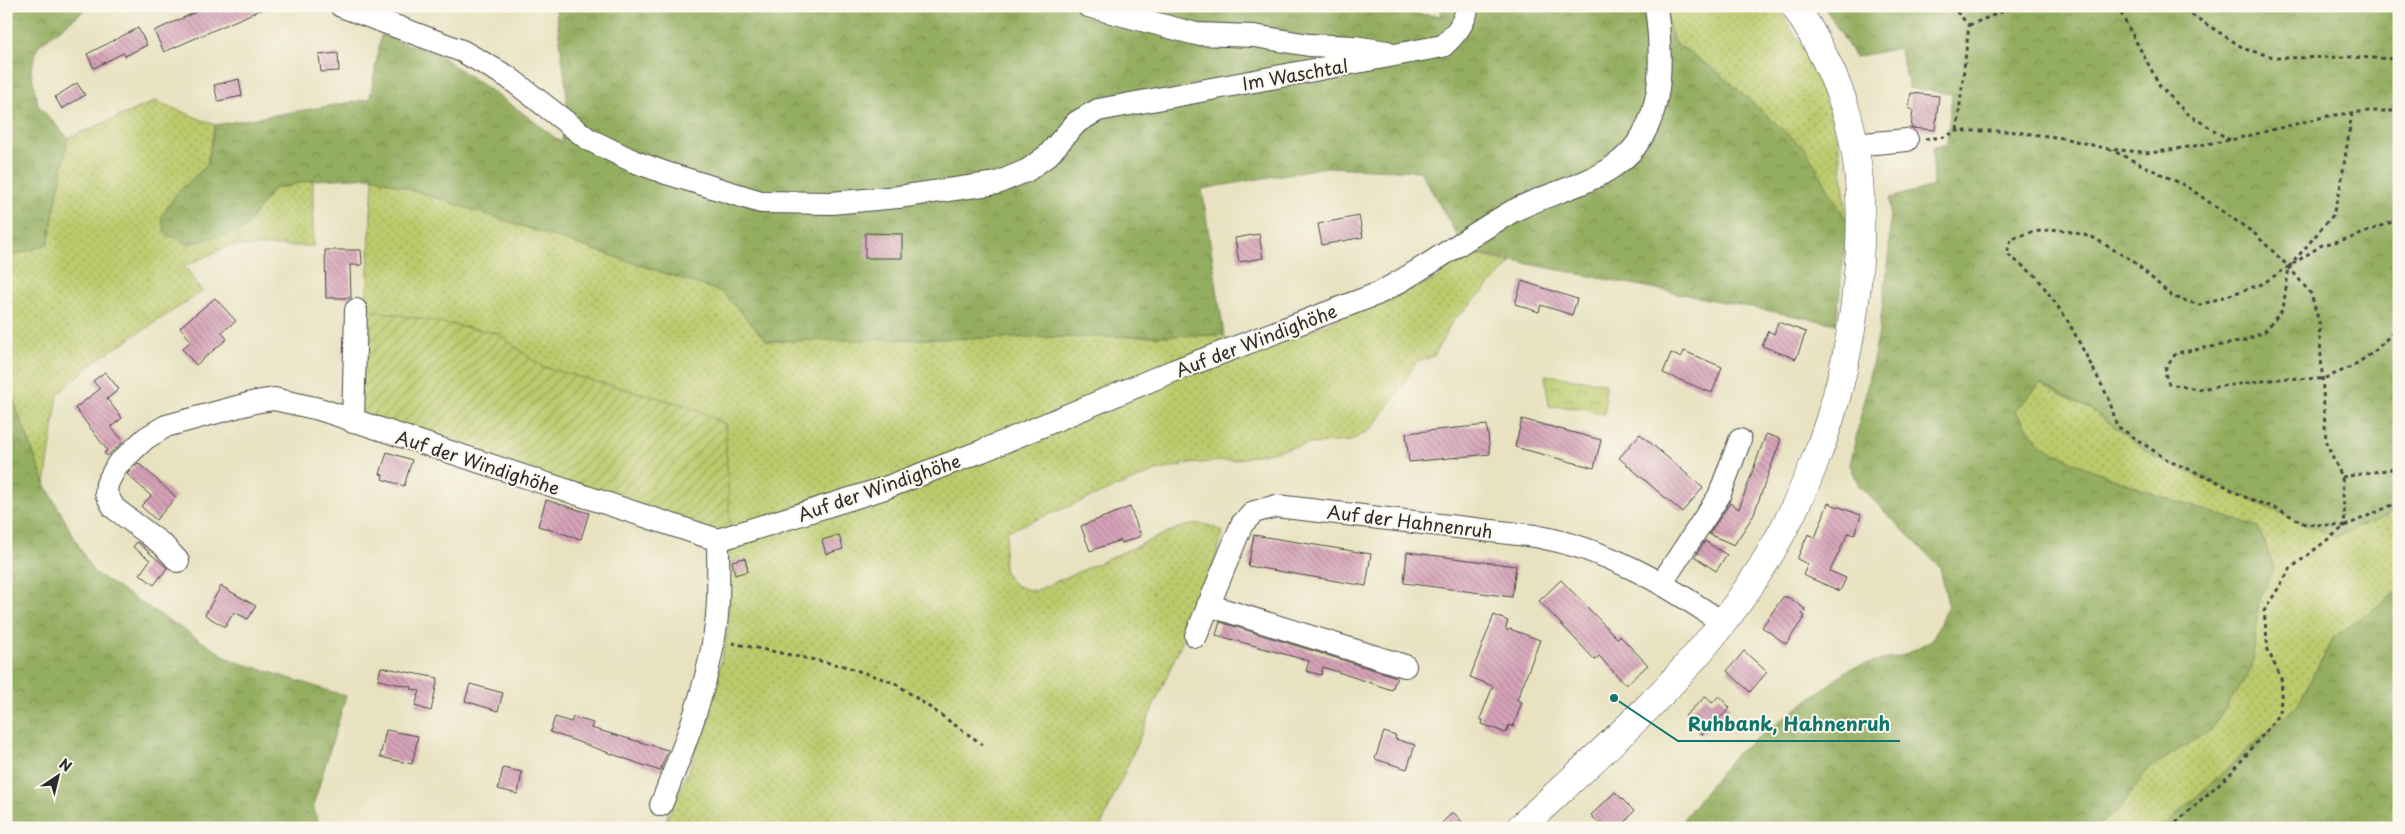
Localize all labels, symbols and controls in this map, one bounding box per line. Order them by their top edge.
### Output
street label: Im Waschtal [1240,51,1350,97]
street label: Auf der Windighöhe [1171,297,1341,383]
street label: Auf der Windighöhe [393,423,563,501]
street label: Auf der Windighöhe [794,446,964,528]
street label: Auf der Hahnenruh [1326,497,1494,545]
callout: Ruhbank, Hahnenruh [1678,707,1900,741]
text: Ruhbank, Hahnenruh [1688,709,1890,737]
north arrow [32,752,82,802]
text: N [55,753,76,777]

